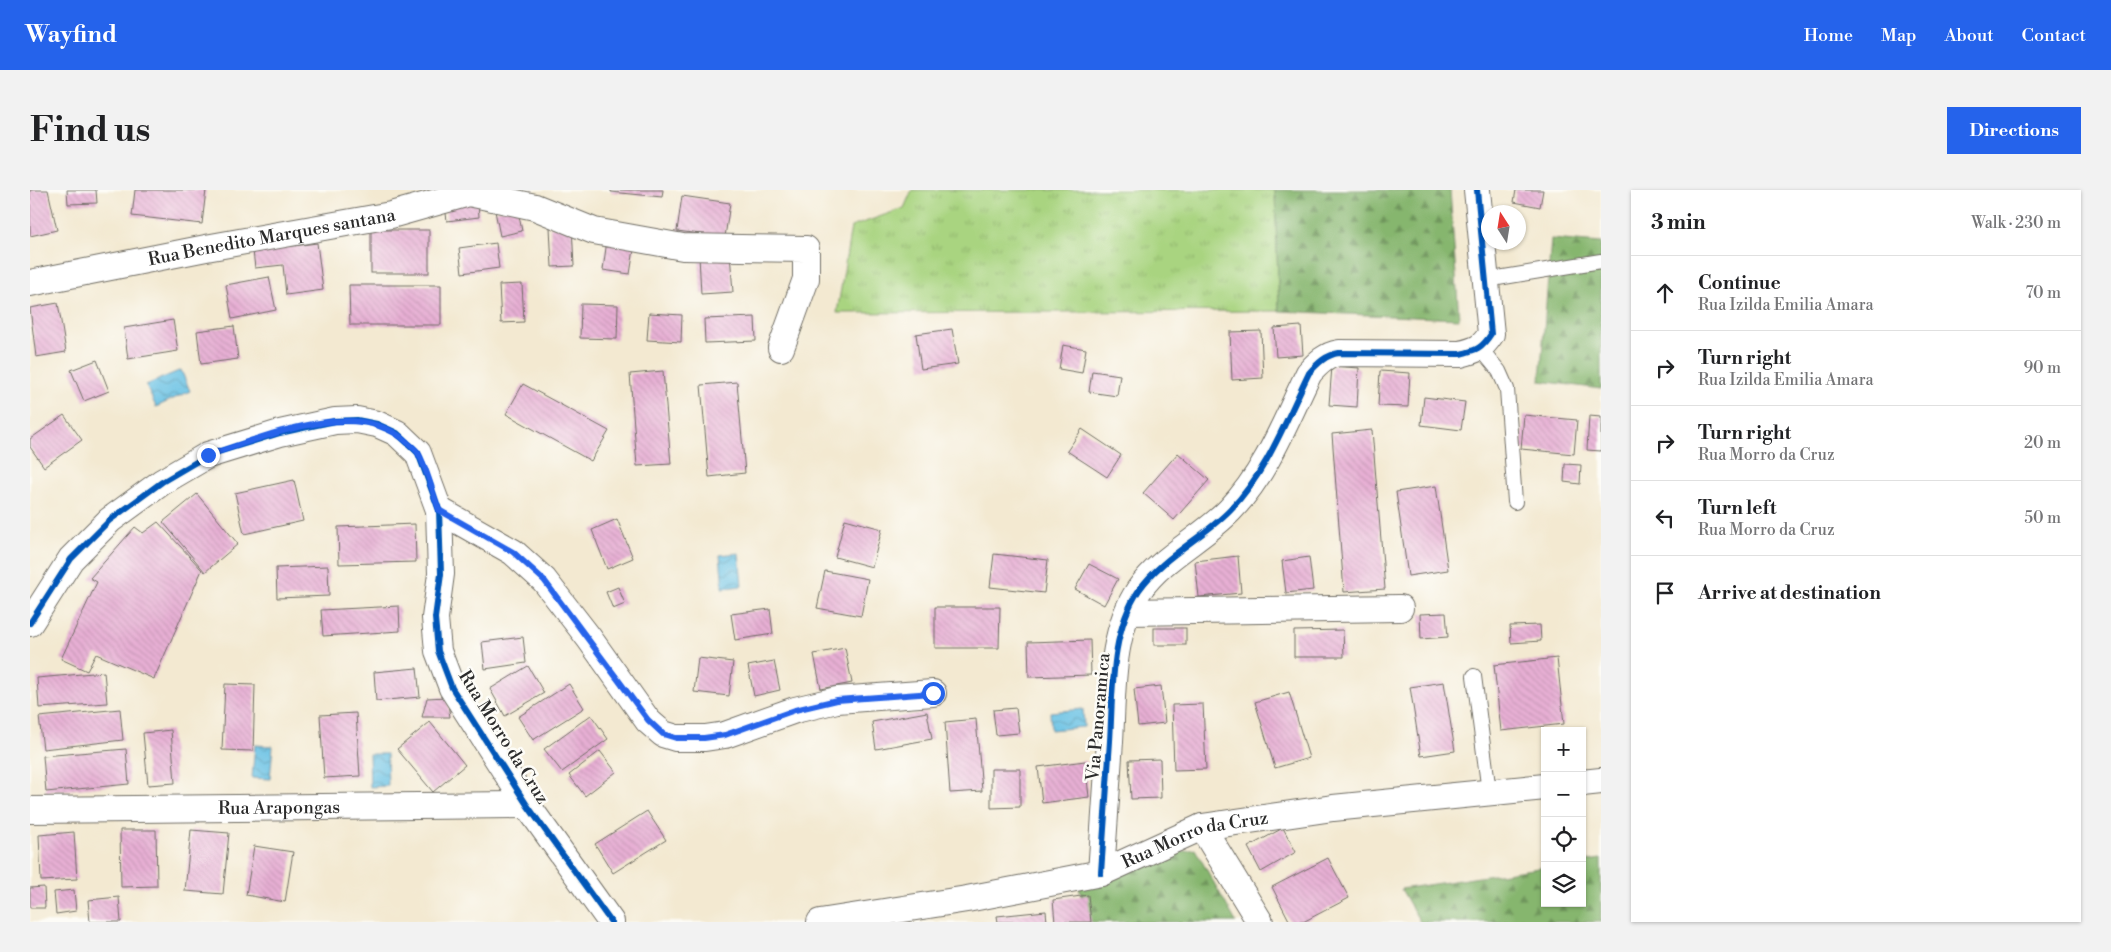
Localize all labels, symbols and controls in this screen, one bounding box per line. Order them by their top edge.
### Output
text: Wayfind [25,20,117,50]
text: Home [1804,24,1853,47]
text: Map [1881,24,1917,47]
text: About [1945,24,1994,47]
text: Contact [2022,24,2086,47]
button: Directions [1947,107,2081,154]
text: Find us [30,109,150,152]
street label: Rua Benedito Marques santana [146,203,398,271]
north arrow [1481,205,1526,250]
text: 3 min [1651,210,1706,236]
text: Walk · 230 m [1971,213,2061,233]
text: Continue [1698,271,1781,295]
icon: ahead [1651,279,1679,307]
text: 70 m [2025,283,2061,303]
text: Rua Izilda Emilia Amara [1698,295,1874,315]
text: Turn right [1698,346,1791,370]
icon: right [1651,354,1679,382]
text: 90 m [2023,358,2061,378]
text: Rua Izilda Emilia Amara [1698,370,1874,390]
text: Turn right [1698,421,1791,445]
icon: right [1651,429,1679,457]
text: 20 m [2024,433,2061,453]
route end [197,444,220,467]
text: Rua Morro da Cruz [1698,445,1835,465]
text: Turn left [1698,496,1777,520]
icon: left [1651,504,1679,532]
text: 50 m [2024,508,2061,528]
text: Rua Morro da Cruz [1698,520,1835,540]
icon: arrive [1651,579,1679,607]
text: Arrive at destination [1698,581,1881,605]
street label: Via Panoramica [1081,651,1116,783]
street label: Rua Morro da Cruz [453,666,554,809]
route start [922,682,945,705]
map controls [1541,727,1586,907]
button: + [1541,727,1586,772]
button: − [1541,772,1586,817]
street label: Rua Arapongas [218,796,340,820]
street label: Rua Morro da Cruz [1118,807,1270,874]
button: locate [1541,817,1586,862]
button: layers [1541,862,1586,907]

